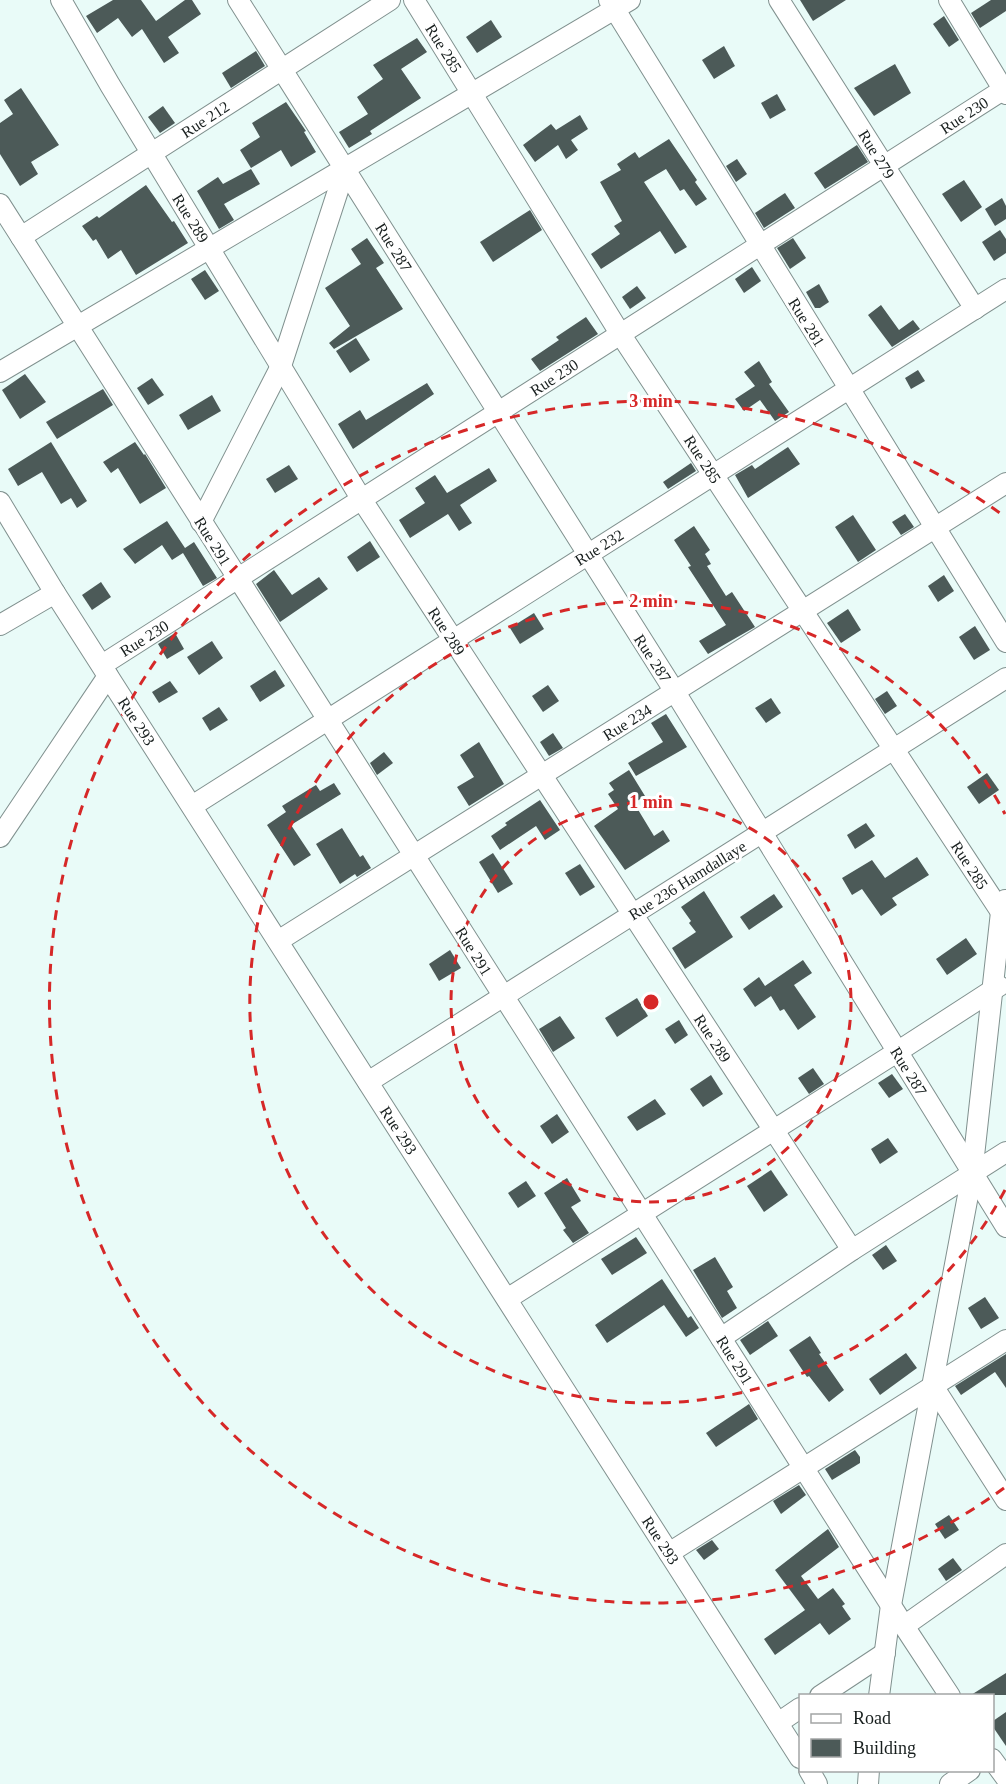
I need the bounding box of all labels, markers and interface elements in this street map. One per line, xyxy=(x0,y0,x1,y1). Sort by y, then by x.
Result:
street label: Rue 285 xyxy=(422,21,465,76)
street label: Rue 230 xyxy=(937,94,991,137)
street label: Rue 212 xyxy=(178,98,232,141)
street label: Rue 279 xyxy=(855,127,898,182)
street label: Rue 289 xyxy=(169,191,212,246)
street label: Rue 287 xyxy=(372,220,415,275)
street label: Rue 281 xyxy=(785,295,828,350)
street label: Rue 230 xyxy=(527,356,581,399)
text: 3 min xyxy=(629,391,673,411)
street label: Rue 285 xyxy=(681,432,724,486)
street label: Rue 291 xyxy=(191,514,234,569)
street label: Rue 232 xyxy=(572,526,627,569)
text: 2 min xyxy=(629,591,673,611)
street label: Rue 289 xyxy=(425,604,468,658)
street label: Rue 230 xyxy=(117,617,172,660)
street label: Rue 287 xyxy=(631,631,674,685)
street label: Rue 293 xyxy=(115,694,158,748)
street label: Rue 234 xyxy=(600,701,655,744)
text: 1 min xyxy=(629,792,673,812)
street label: Rue 236 Hamdallaye xyxy=(625,837,750,924)
street label: Rue 285 xyxy=(948,838,991,892)
street label: Rue 291 xyxy=(452,924,495,979)
centre of rings xyxy=(641,992,661,1012)
street label: Rue 289 xyxy=(691,1011,734,1065)
street label: Rue 287 xyxy=(887,1044,930,1099)
street label: Rue 293 xyxy=(377,1103,420,1157)
street label: Rue 291 xyxy=(713,1333,756,1388)
street label: Rue 293 xyxy=(639,1513,682,1567)
legend xyxy=(799,1694,994,1772)
text: Road xyxy=(853,1708,891,1728)
text: Building xyxy=(853,1738,916,1758)

